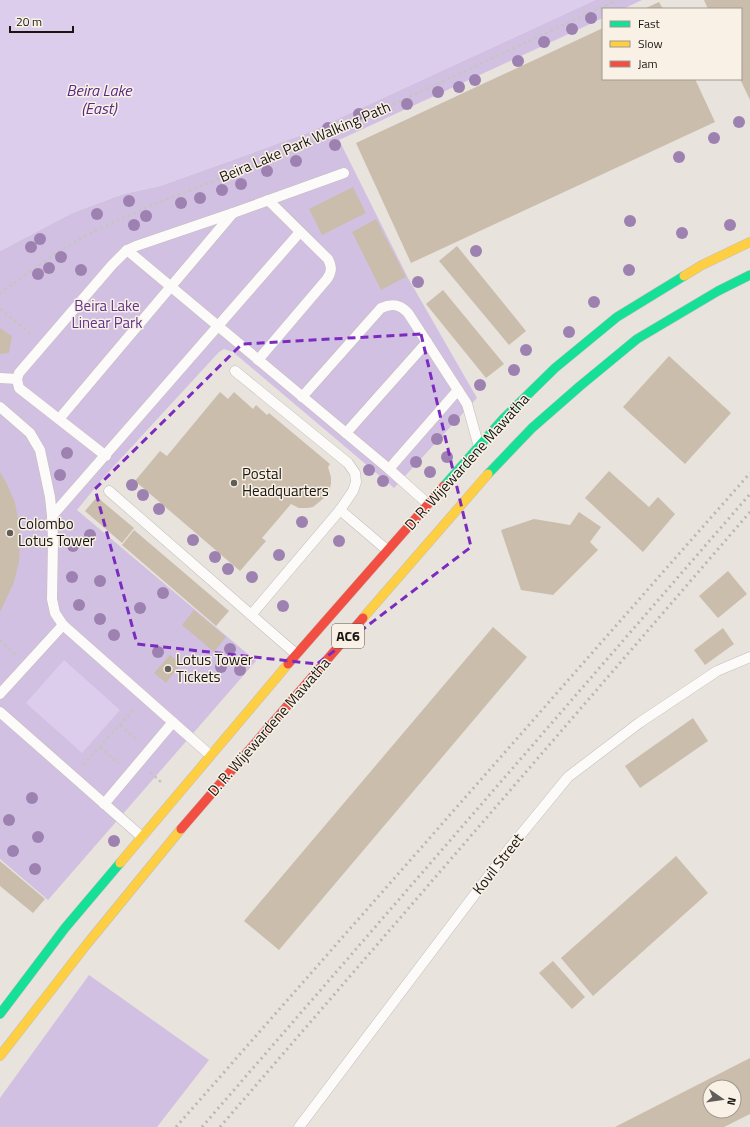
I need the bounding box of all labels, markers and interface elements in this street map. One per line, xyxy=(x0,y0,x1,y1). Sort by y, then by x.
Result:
scale bar xyxy=(10,8,73,34)
legend xyxy=(602,8,742,80)
text: 20 m xyxy=(16,12,42,31)
text: Fast xyxy=(638,14,661,33)
text: Slow xyxy=(638,34,663,53)
text: Jam xyxy=(638,54,658,73)
water label: Beira Lake (East) xyxy=(66,78,133,120)
street label: Beira Lake Park Walking Path xyxy=(216,95,394,188)
park label: Beira Lake Linear Park xyxy=(72,294,142,334)
street label: D. R. Wijewardene Mawatha xyxy=(399,388,535,535)
place label: Postal Headquarters xyxy=(242,462,329,502)
marker: Postal Headquarters xyxy=(229,478,239,488)
place label: Colombo Lotus Tower xyxy=(18,512,95,552)
marker: Colombo Lotus Tower xyxy=(5,528,15,538)
road number: AC6 xyxy=(332,624,364,648)
place label: Lotus Tower Tickets xyxy=(176,648,253,688)
street label: D. R. Wijewardene Mawatha xyxy=(202,652,336,801)
marker: Lotus Tower Tickets xyxy=(163,664,173,674)
street label: Kovil Street xyxy=(466,828,529,899)
north arrow xyxy=(702,1079,742,1119)
text: N xyxy=(723,1096,740,1107)

